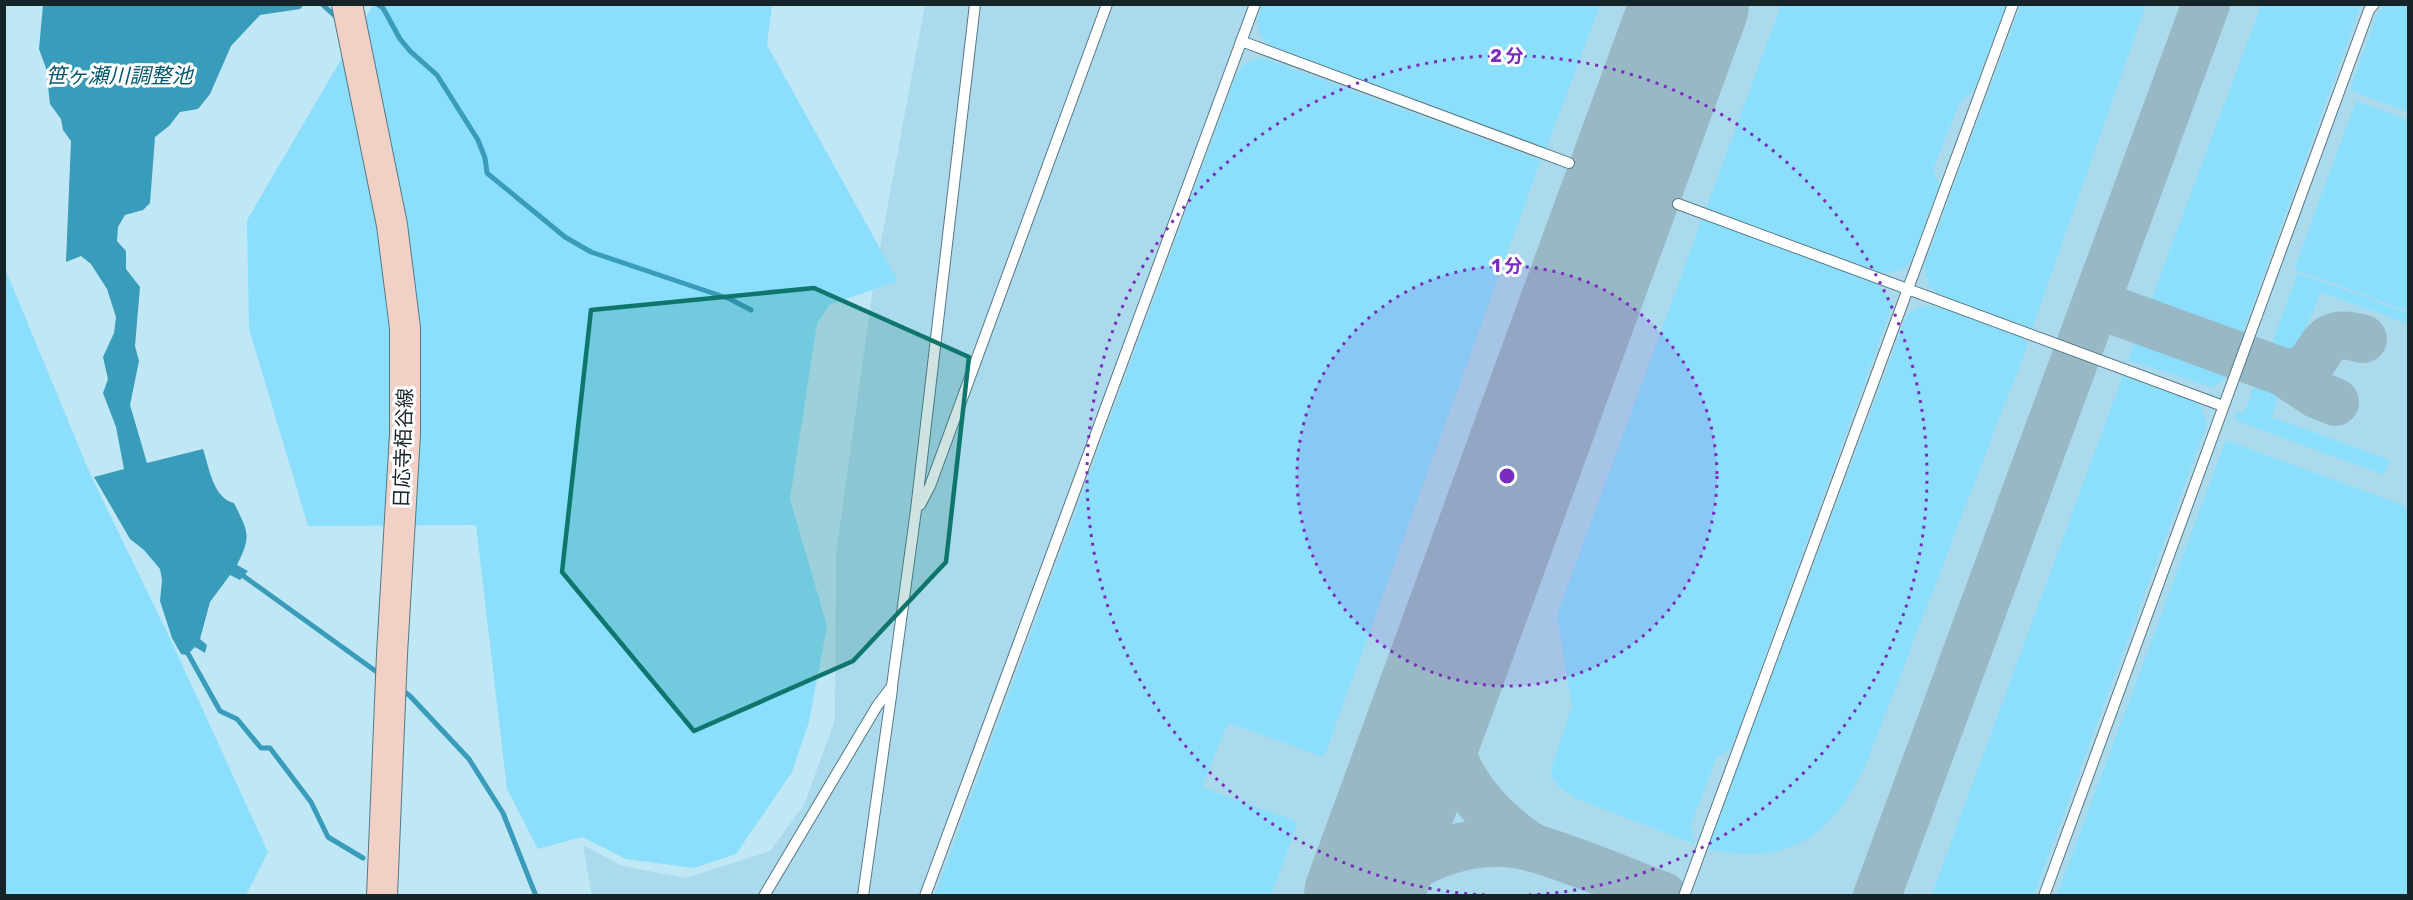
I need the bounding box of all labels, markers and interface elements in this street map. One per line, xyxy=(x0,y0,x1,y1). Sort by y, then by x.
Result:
text: 2 分 xyxy=(1490,45,1524,67)
water label: 笹ヶ瀬川調整池 xyxy=(46,63,194,88)
text: 1 分 xyxy=(1492,255,1522,277)
street label: 日応寺栢谷線 xyxy=(389,388,417,508)
centre of rings xyxy=(1497,466,1517,486)

